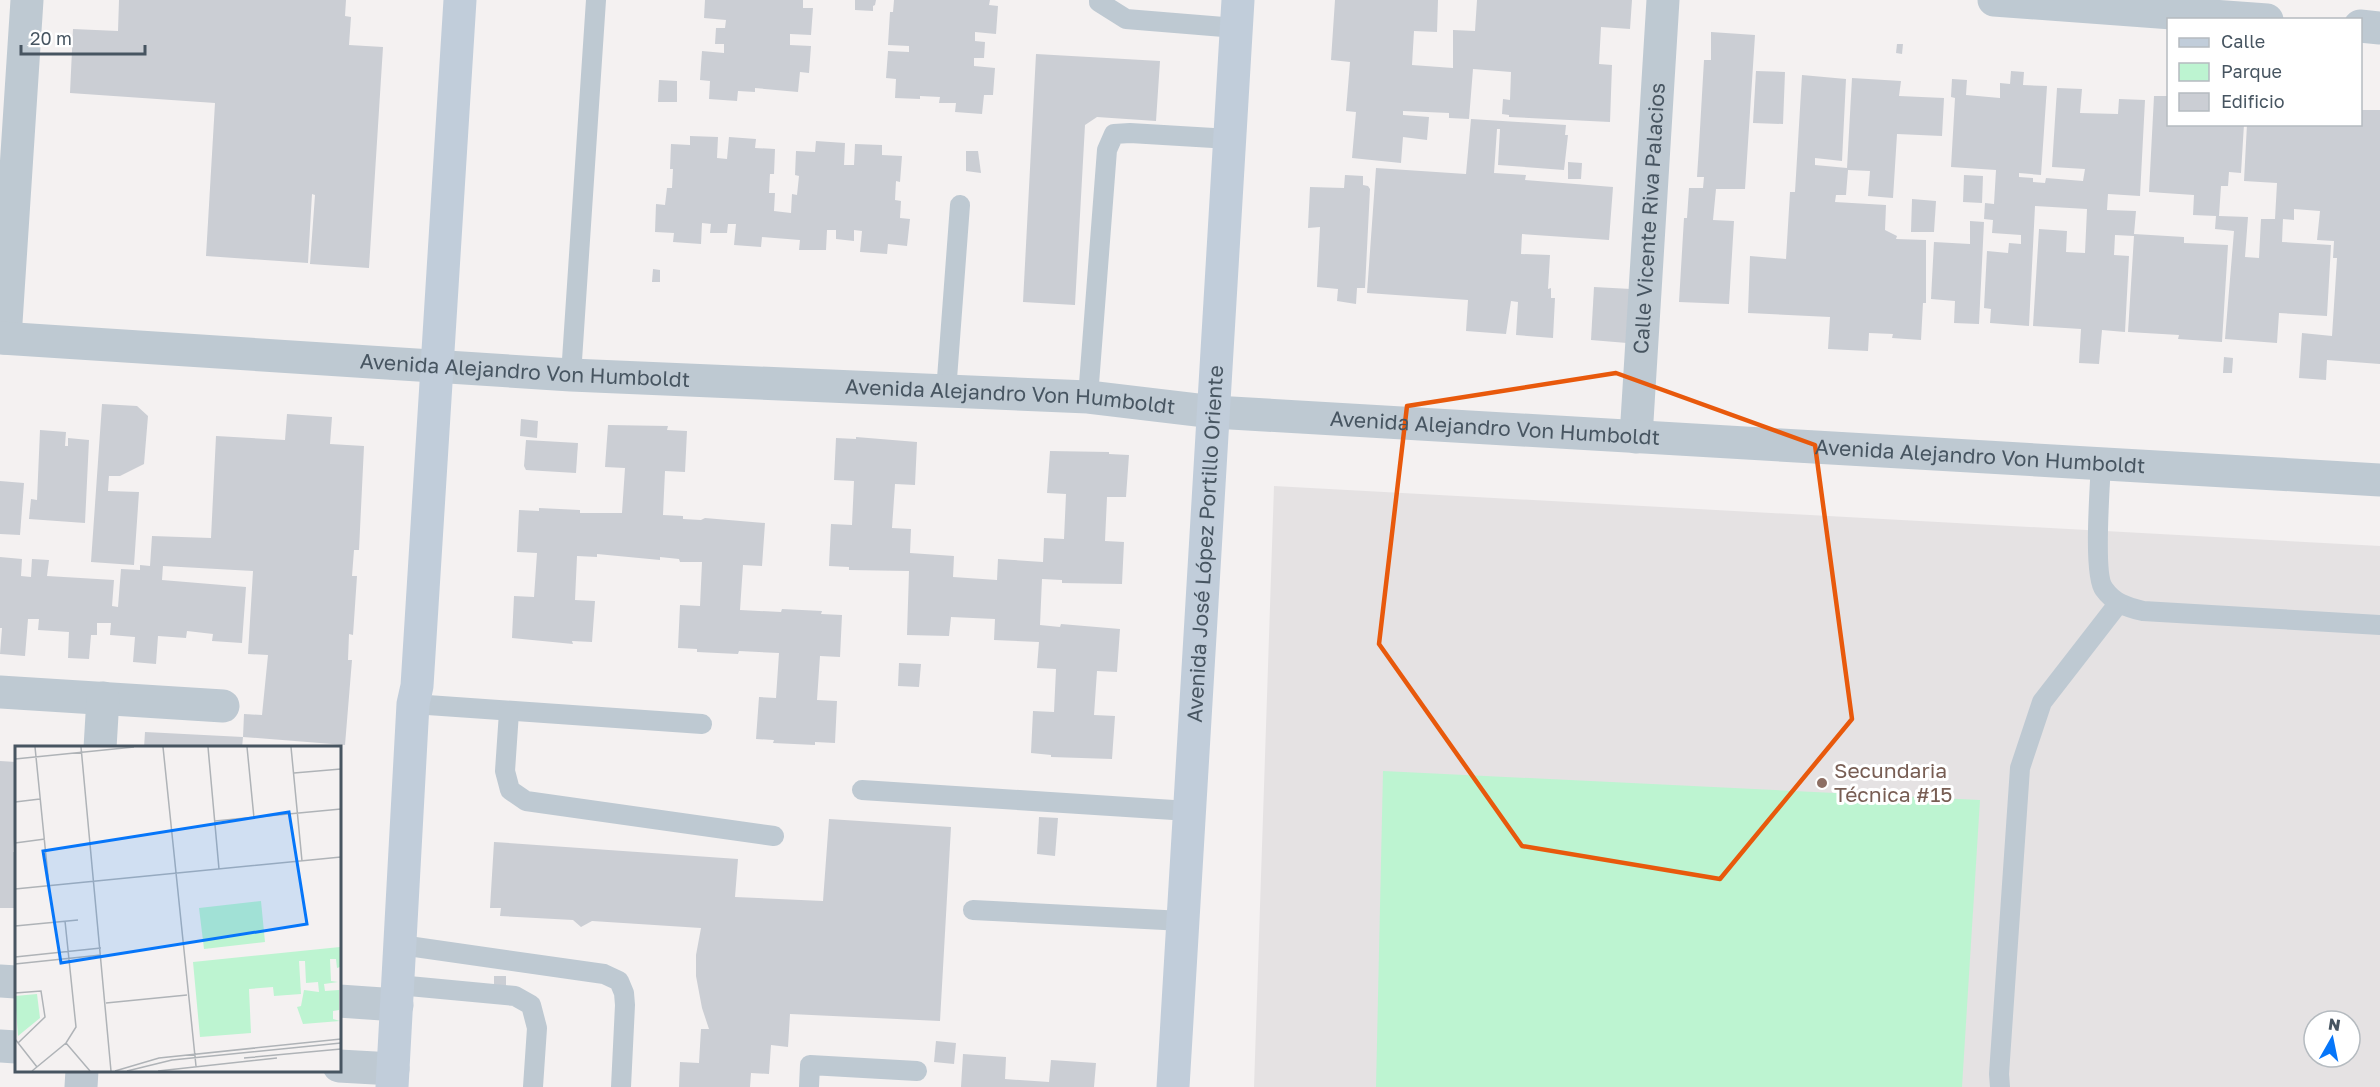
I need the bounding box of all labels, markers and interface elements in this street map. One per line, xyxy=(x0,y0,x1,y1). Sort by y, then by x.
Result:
scale bar xyxy=(21,18,146,56)
legend xyxy=(2167,18,2362,126)
text: 20 m xyxy=(30,27,72,49)
text: Calle xyxy=(2221,30,2265,52)
text: Parque xyxy=(2221,60,2282,82)
street label: Calle Vicente Riva Palacios xyxy=(1627,82,1670,355)
text: Edificio xyxy=(2221,90,2285,112)
street label: Avenida Alejandro Von Humboldt xyxy=(359,347,691,392)
street label: Avenida José López Portillo Oriente xyxy=(1181,364,1228,723)
street label: Avenida Alejandro Von Humboldt xyxy=(845,373,1177,419)
street label: Avenida Alejandro Von Humboldt xyxy=(1329,405,1661,450)
street label: Avenida Alejandro Von Humboldt xyxy=(1814,433,2146,478)
inset map xyxy=(15,746,340,1072)
place label: Secundaria Técnica #15 xyxy=(1834,757,1953,807)
marker: Secundaria Técnica #15 xyxy=(1815,776,1829,790)
north arrow xyxy=(2302,1009,2362,1069)
text: N xyxy=(2327,1013,2342,1035)

